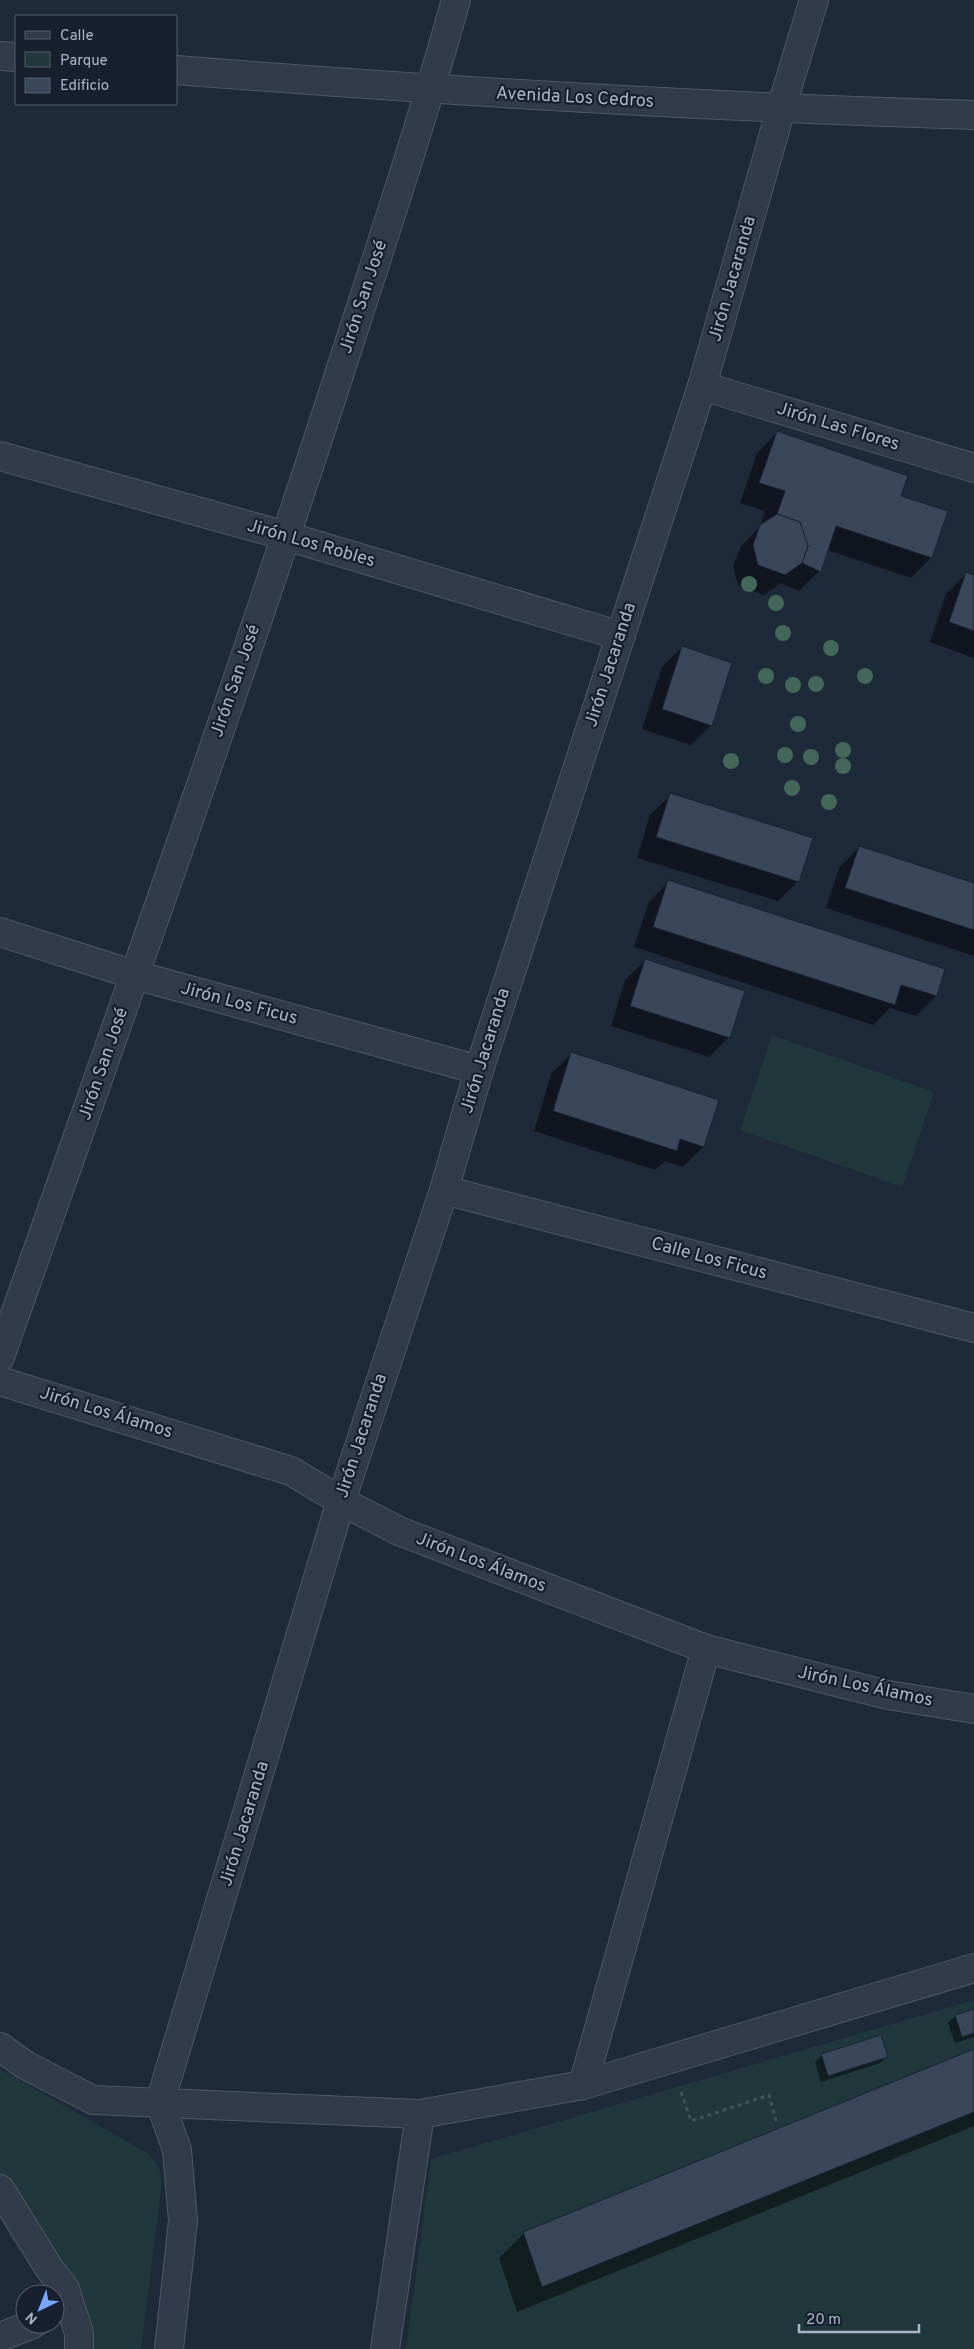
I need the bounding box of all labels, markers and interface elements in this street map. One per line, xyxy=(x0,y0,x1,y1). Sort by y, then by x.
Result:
legend xyxy=(15,15,178,105)
text: Calle xyxy=(60,27,94,46)
text: Parque xyxy=(60,52,108,71)
text: Edificio xyxy=(60,77,109,96)
street label: Avenida Los Cedros xyxy=(495,82,655,114)
street label: Jirón Jacaranda xyxy=(704,213,762,345)
street label: Jirón San José xyxy=(335,237,393,357)
street label: Jirón Las Flores xyxy=(774,397,902,457)
street label: Jirón Los Robles xyxy=(244,515,378,573)
street label: Jirón Jacaranda xyxy=(580,600,642,730)
street label: Jirón San José xyxy=(206,622,266,740)
street label: Jirón Los Ficus xyxy=(178,977,300,1031)
street label: Jirón Jacaranda xyxy=(456,986,516,1116)
street label: Jirón San José xyxy=(74,1005,134,1123)
street label: Calle Los Ficus xyxy=(648,1232,770,1286)
street label: Jirón Jacaranda xyxy=(331,1371,393,1501)
street label: Jirón Los Álamos xyxy=(37,1380,176,1444)
street label: Jirón Los Álamos xyxy=(413,1526,550,1598)
street label: Jirón Los Álamos xyxy=(795,1659,935,1713)
street label: Jirón Jacaranda xyxy=(215,1759,275,1889)
north arrow xyxy=(15,2284,65,2334)
scale bar xyxy=(799,2302,919,2334)
text: N xyxy=(23,2308,42,2327)
text: 20 m xyxy=(806,2311,841,2330)

